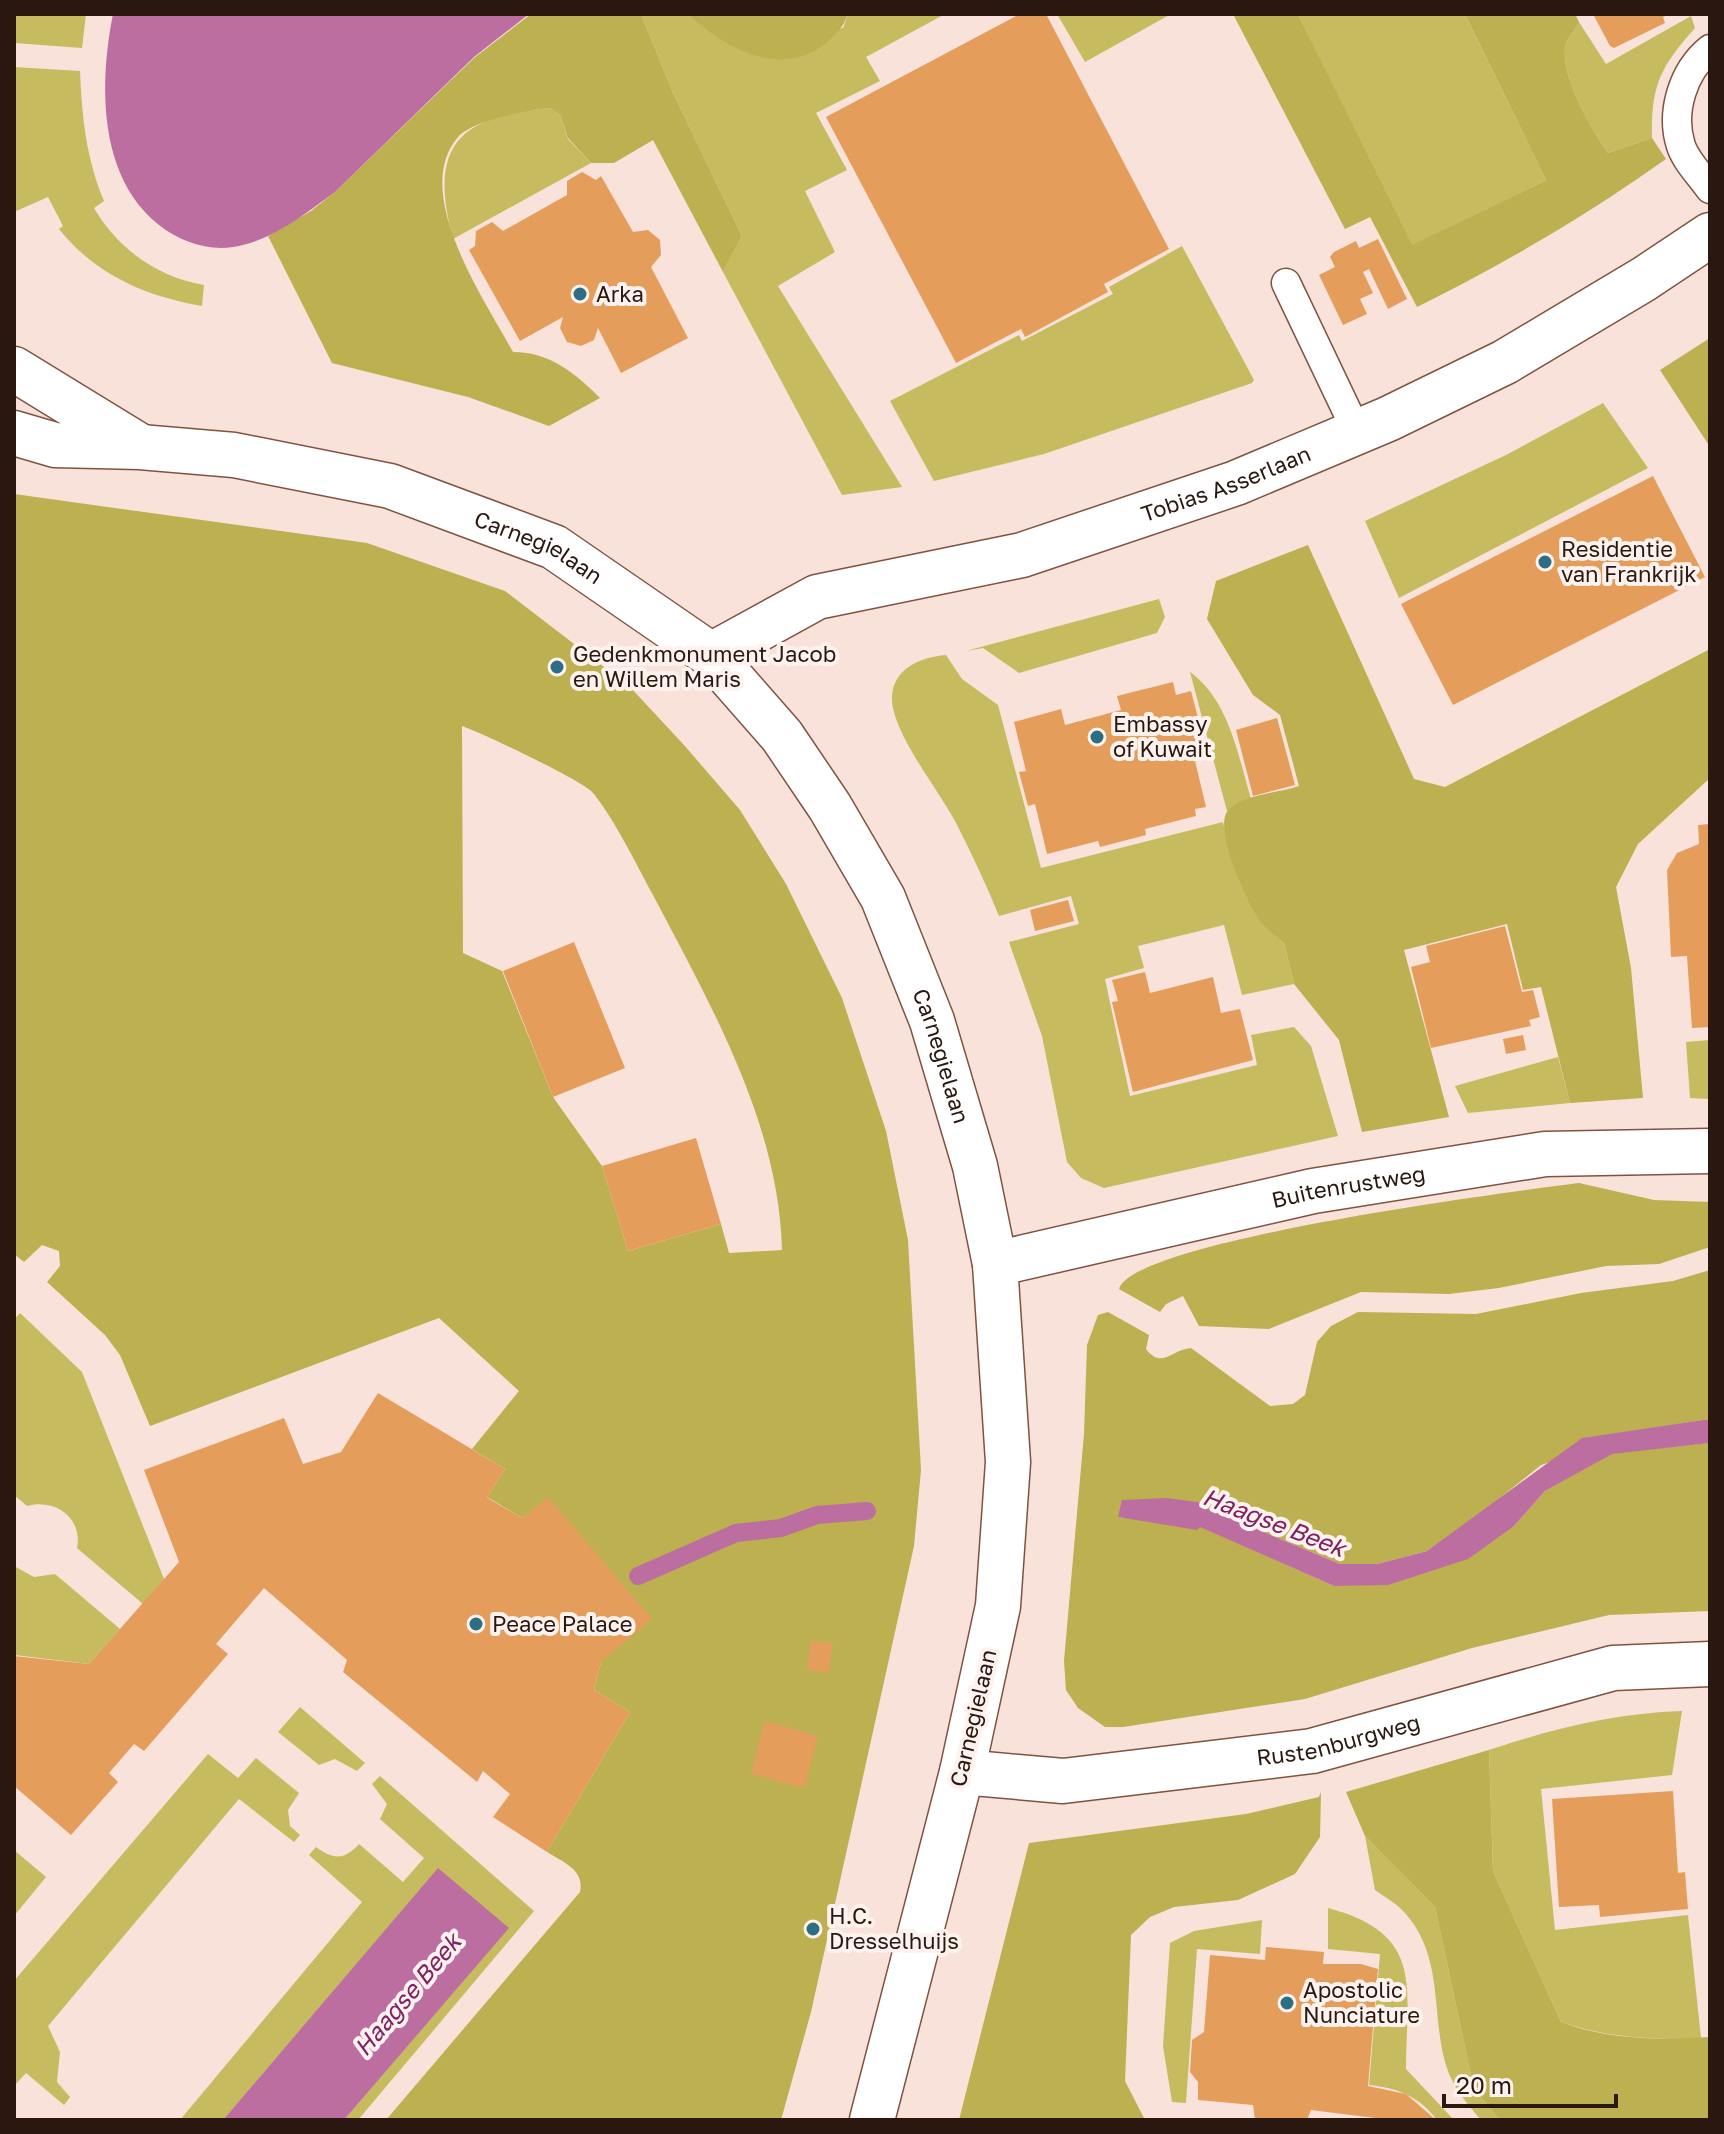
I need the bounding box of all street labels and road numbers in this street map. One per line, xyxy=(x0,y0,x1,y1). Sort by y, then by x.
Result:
street label: Tobias Asserlaan xyxy=(1137,439,1314,527)
street label: Carnegielaan xyxy=(471,505,608,589)
street label: Carnegielaan xyxy=(907,984,976,1126)
street label: Buitenrustweg xyxy=(1269,1159,1427,1213)
street label: Carnegielaan xyxy=(944,1647,1001,1789)
street label: Rustenburgweg xyxy=(1255,1708,1423,1771)

